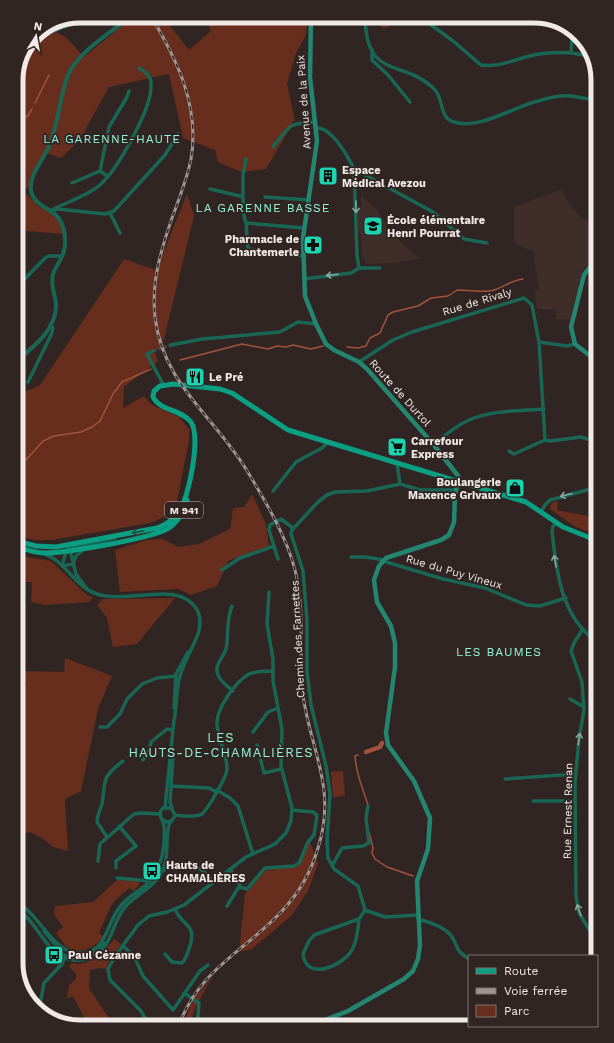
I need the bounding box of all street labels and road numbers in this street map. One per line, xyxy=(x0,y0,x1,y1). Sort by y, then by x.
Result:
street label: Avenue de la Paix xyxy=(294,54,314,150)
street label: Rue de Rivaly xyxy=(441,285,514,319)
street label: Route de Durtol xyxy=(367,357,434,430)
road number: M 941 xyxy=(165,502,203,518)
street label: Rue du Puy Vineux xyxy=(404,552,504,592)
street label: Chemin des Farnettes xyxy=(288,580,308,698)
street label: Rue Ernest Renan xyxy=(561,763,575,859)

